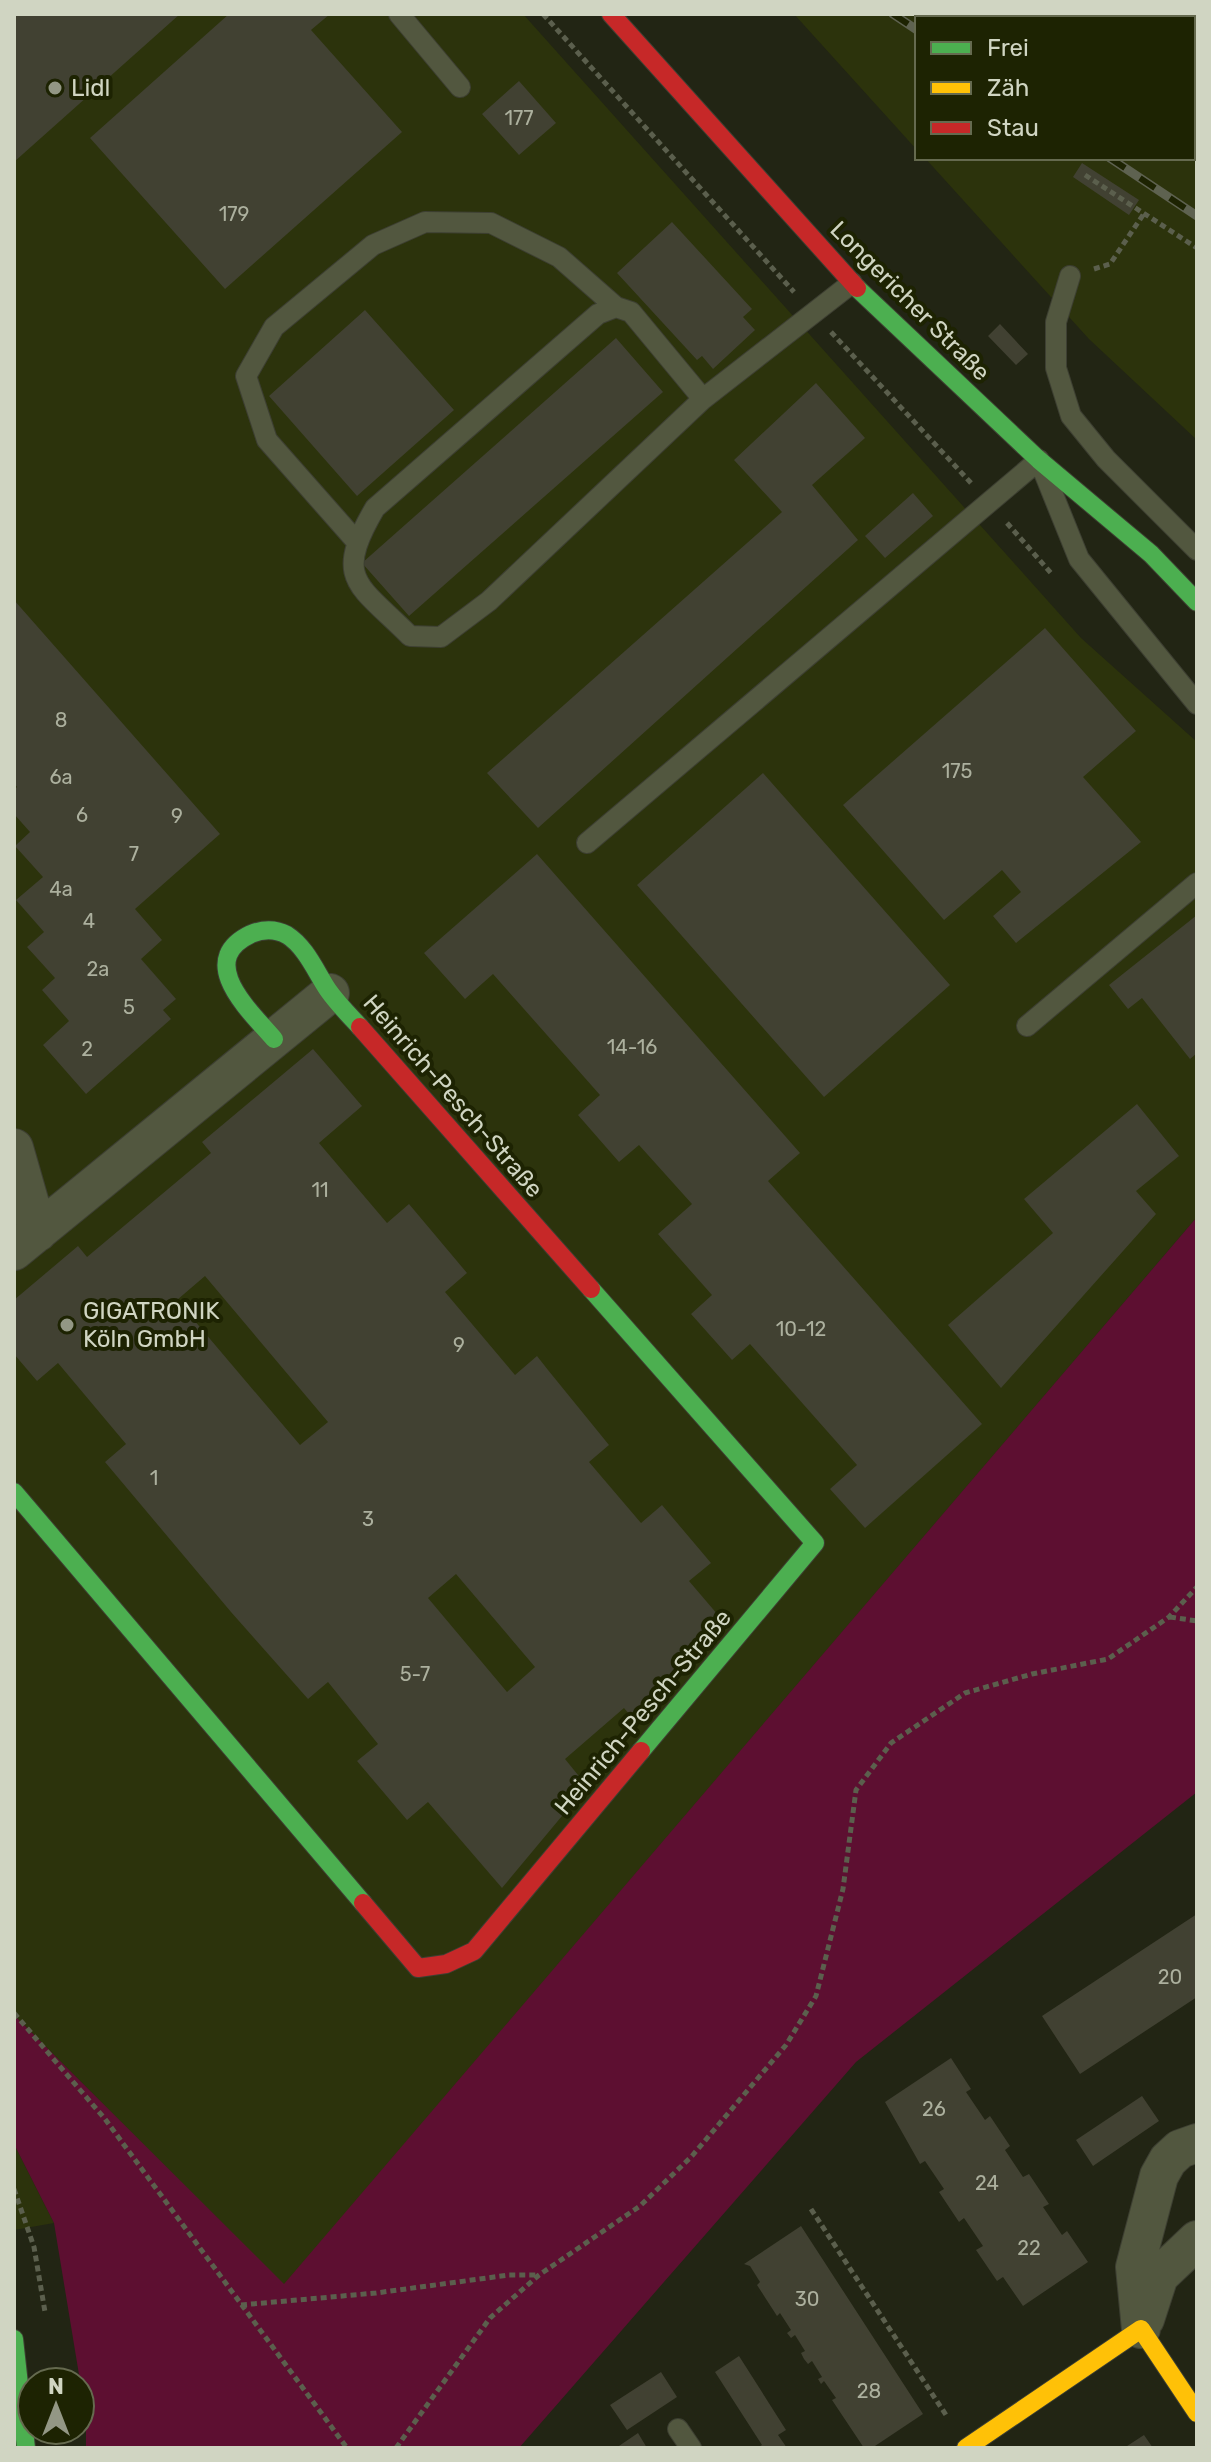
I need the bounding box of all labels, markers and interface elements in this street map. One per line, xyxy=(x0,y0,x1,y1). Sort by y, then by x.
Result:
legend xyxy=(915,16,1195,160)
text: Frei xyxy=(987,34,1029,62)
place label: Lidl xyxy=(71,74,110,102)
text: Zäh xyxy=(987,74,1029,102)
marker: Lidl xyxy=(46,79,64,97)
house number: 177 xyxy=(504,106,534,130)
text: Stau xyxy=(987,114,1039,142)
house number: 179 xyxy=(219,202,249,226)
street label: Longericher Straße xyxy=(824,215,996,387)
house number: 8 xyxy=(55,708,67,732)
house number: 175 xyxy=(942,759,972,783)
house number: 6a xyxy=(49,765,73,789)
house number: 6 xyxy=(76,803,88,827)
house number: 9 xyxy=(171,804,183,828)
house number: 7 xyxy=(129,842,139,866)
house number: 4a xyxy=(49,877,73,901)
house number: 4 xyxy=(83,909,95,933)
house number: 2a xyxy=(87,957,109,981)
street label: Heinrich-Pesch-Straße xyxy=(357,989,549,1203)
house number: 5 xyxy=(123,995,135,1019)
house number: 14-16 xyxy=(607,1035,657,1059)
house number: 2 xyxy=(81,1037,93,1061)
house number: 11 xyxy=(311,1178,329,1202)
place label: GIGATRONIK Köln GmbH xyxy=(83,1297,220,1353)
marker: GIGATRONIK Köln GmbH xyxy=(58,1316,76,1334)
house number: 10-12 xyxy=(776,1317,826,1341)
house number: 9 xyxy=(453,1333,465,1357)
house number: 1 xyxy=(150,1466,158,1490)
house number: 3 xyxy=(362,1507,374,1531)
street label: Heinrich-Pesch-Straße xyxy=(549,1604,737,1820)
house number: 5-7 xyxy=(400,1662,430,1686)
house number: 20 xyxy=(1158,1965,1182,1989)
house number: 26 xyxy=(922,2097,946,2121)
house number: 24 xyxy=(975,2171,999,2195)
house number: 22 xyxy=(1017,2236,1041,2260)
house number: 30 xyxy=(795,2287,819,2311)
north arrow xyxy=(16,2366,96,2446)
text: N xyxy=(48,2373,64,2400)
house number: 28 xyxy=(857,2379,881,2403)

